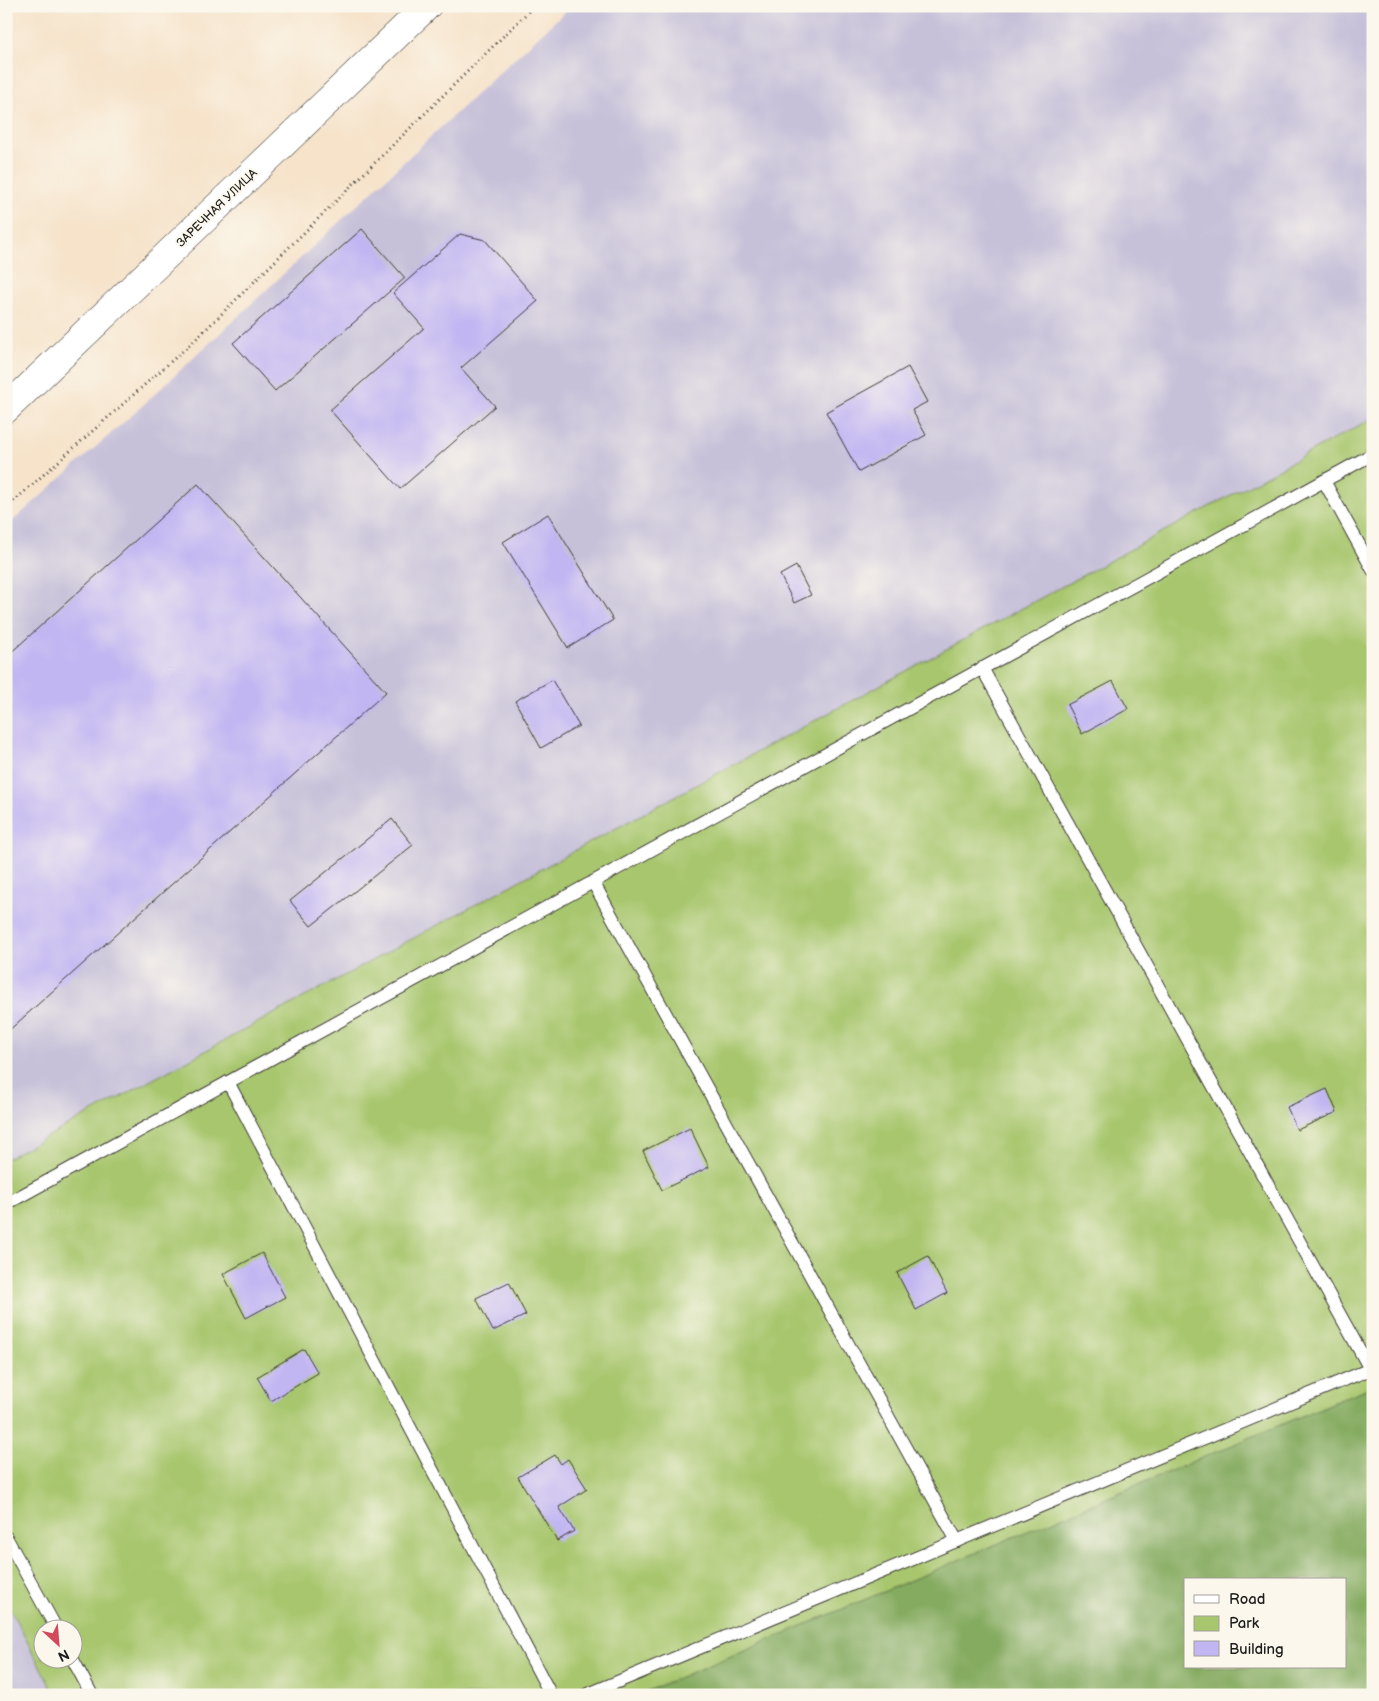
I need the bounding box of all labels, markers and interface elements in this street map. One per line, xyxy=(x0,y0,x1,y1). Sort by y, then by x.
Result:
street label: ЗАРЕЧНАЯ УЛИЦА xyxy=(174,165,261,250)
legend xyxy=(1184,1578,1346,1668)
text: Road xyxy=(1229,1590,1265,1609)
text: Park xyxy=(1229,1614,1260,1633)
north arrow xyxy=(32,1618,82,1668)
text: Building xyxy=(1229,1640,1284,1659)
text: N xyxy=(55,1645,72,1665)

